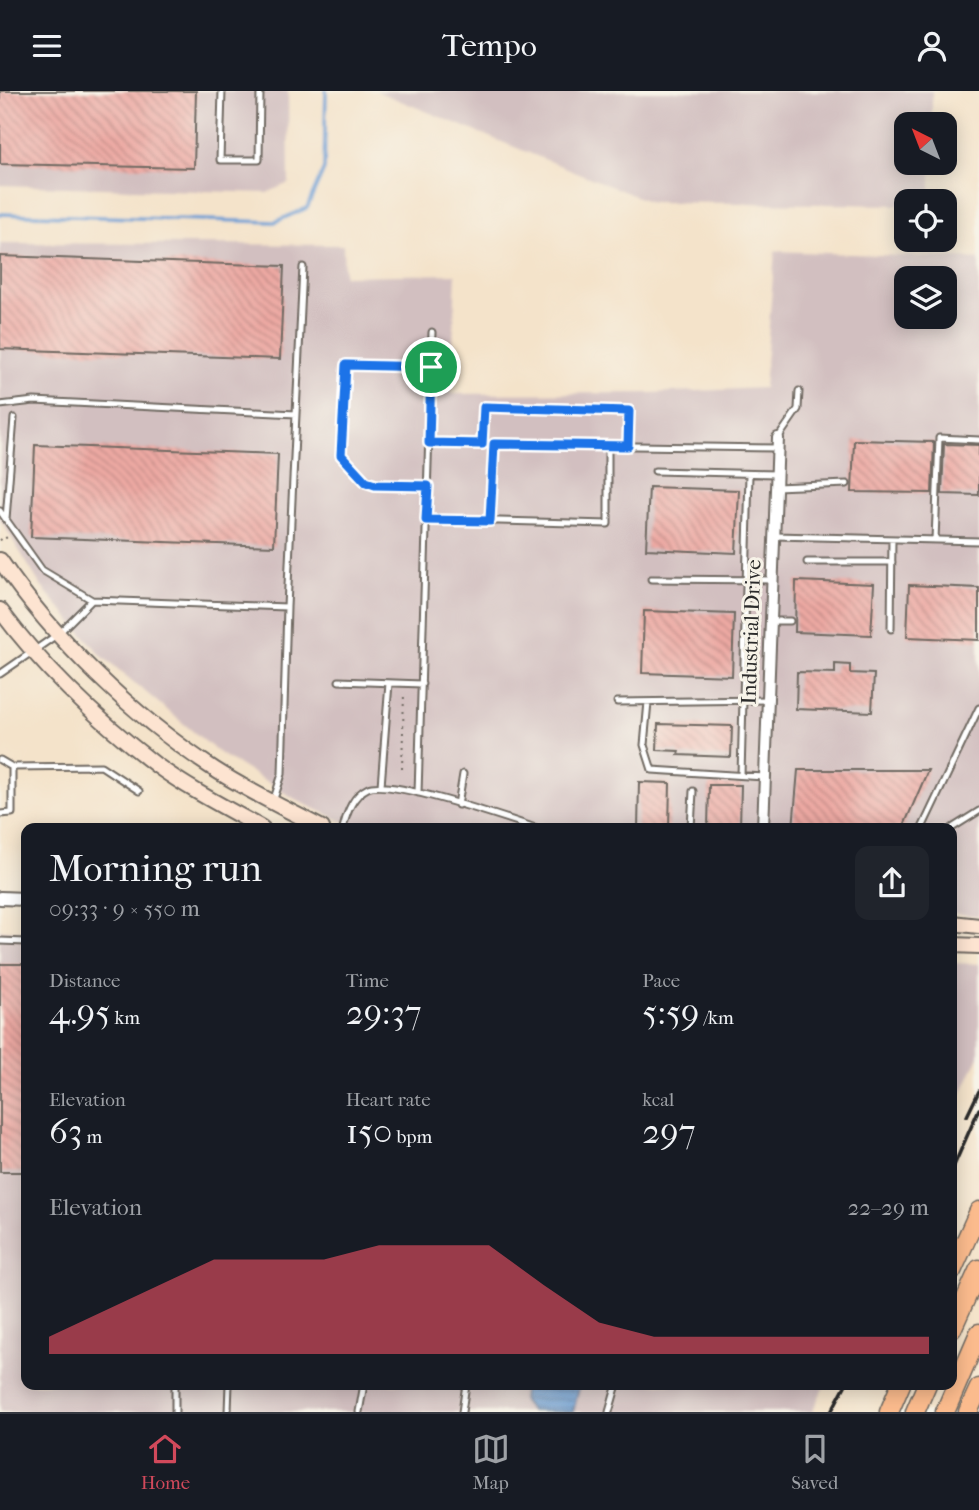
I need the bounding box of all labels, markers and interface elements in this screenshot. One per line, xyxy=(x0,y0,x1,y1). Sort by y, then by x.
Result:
icon: menu xyxy=(28,27,66,65)
text: Tempo xyxy=(442,27,537,64)
icon: person xyxy=(913,27,951,65)
north arrow xyxy=(894,112,957,175)
map controls xyxy=(894,112,957,329)
button: locate xyxy=(894,189,957,252)
button: layers xyxy=(894,266,957,329)
pin xyxy=(401,337,461,397)
icon: arrive xyxy=(412,348,450,386)
street label: Industrial Drive xyxy=(736,559,766,705)
text: Morning run xyxy=(49,846,262,891)
button: share xyxy=(855,846,929,920)
text: 09:33 · 9 × 550 m xyxy=(49,895,200,922)
text: Distance xyxy=(49,970,120,992)
text: Time xyxy=(346,970,389,992)
text: Pace xyxy=(642,970,680,992)
text: 4.95 xyxy=(49,992,110,1033)
text: 29:37 xyxy=(346,992,422,1033)
text: 5:59 xyxy=(642,992,699,1033)
text: km xyxy=(110,1007,140,1029)
text: /km xyxy=(699,1007,734,1029)
text: Elevation xyxy=(49,1089,126,1111)
text: Heart rate xyxy=(346,1089,431,1111)
text: kcal xyxy=(642,1089,674,1111)
text: 63 xyxy=(49,1111,82,1152)
text: 150 xyxy=(346,1111,392,1152)
text: 297 xyxy=(642,1111,696,1152)
text: m xyxy=(82,1126,102,1148)
text: bpm xyxy=(392,1126,432,1148)
text: Elevation xyxy=(49,1194,142,1221)
text: 22–29 m xyxy=(847,1194,929,1221)
tab: Home xyxy=(141,1430,190,1494)
tab: Map xyxy=(472,1430,510,1494)
tab: Saved xyxy=(791,1430,838,1494)

